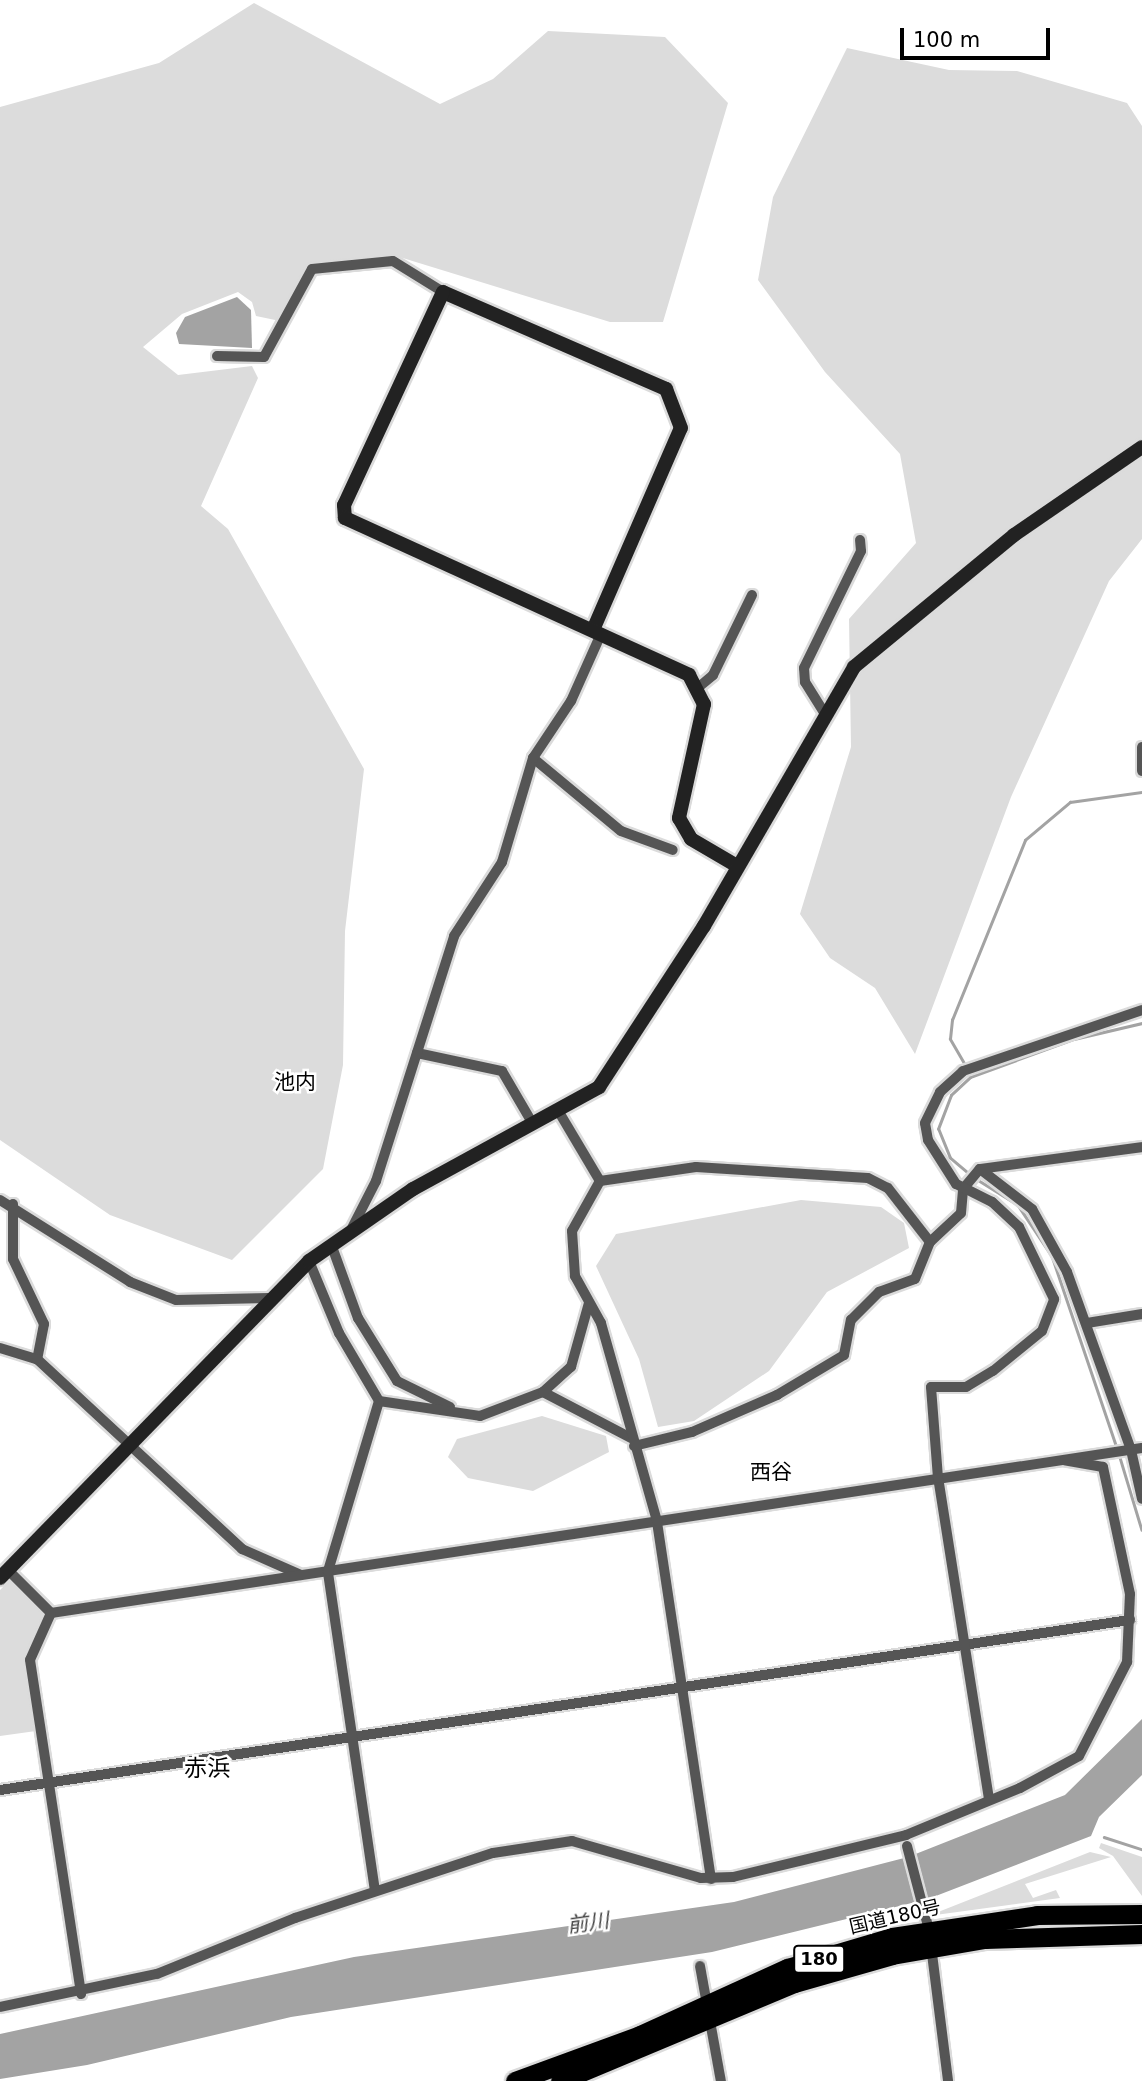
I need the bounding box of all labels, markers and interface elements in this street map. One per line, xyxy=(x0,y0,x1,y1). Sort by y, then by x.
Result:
scale bar xyxy=(904,14,1054,58)
text: 100 m xyxy=(913,28,980,52)
district label: 池内 xyxy=(274,1069,316,1095)
district label: 西谷 xyxy=(750,1459,792,1485)
district label: 赤浜 xyxy=(184,1754,230,1782)
street label: 国道180号 xyxy=(847,1895,943,1939)
water label: 前川 xyxy=(565,1908,611,1938)
road number: 180 xyxy=(793,1944,845,1973)

